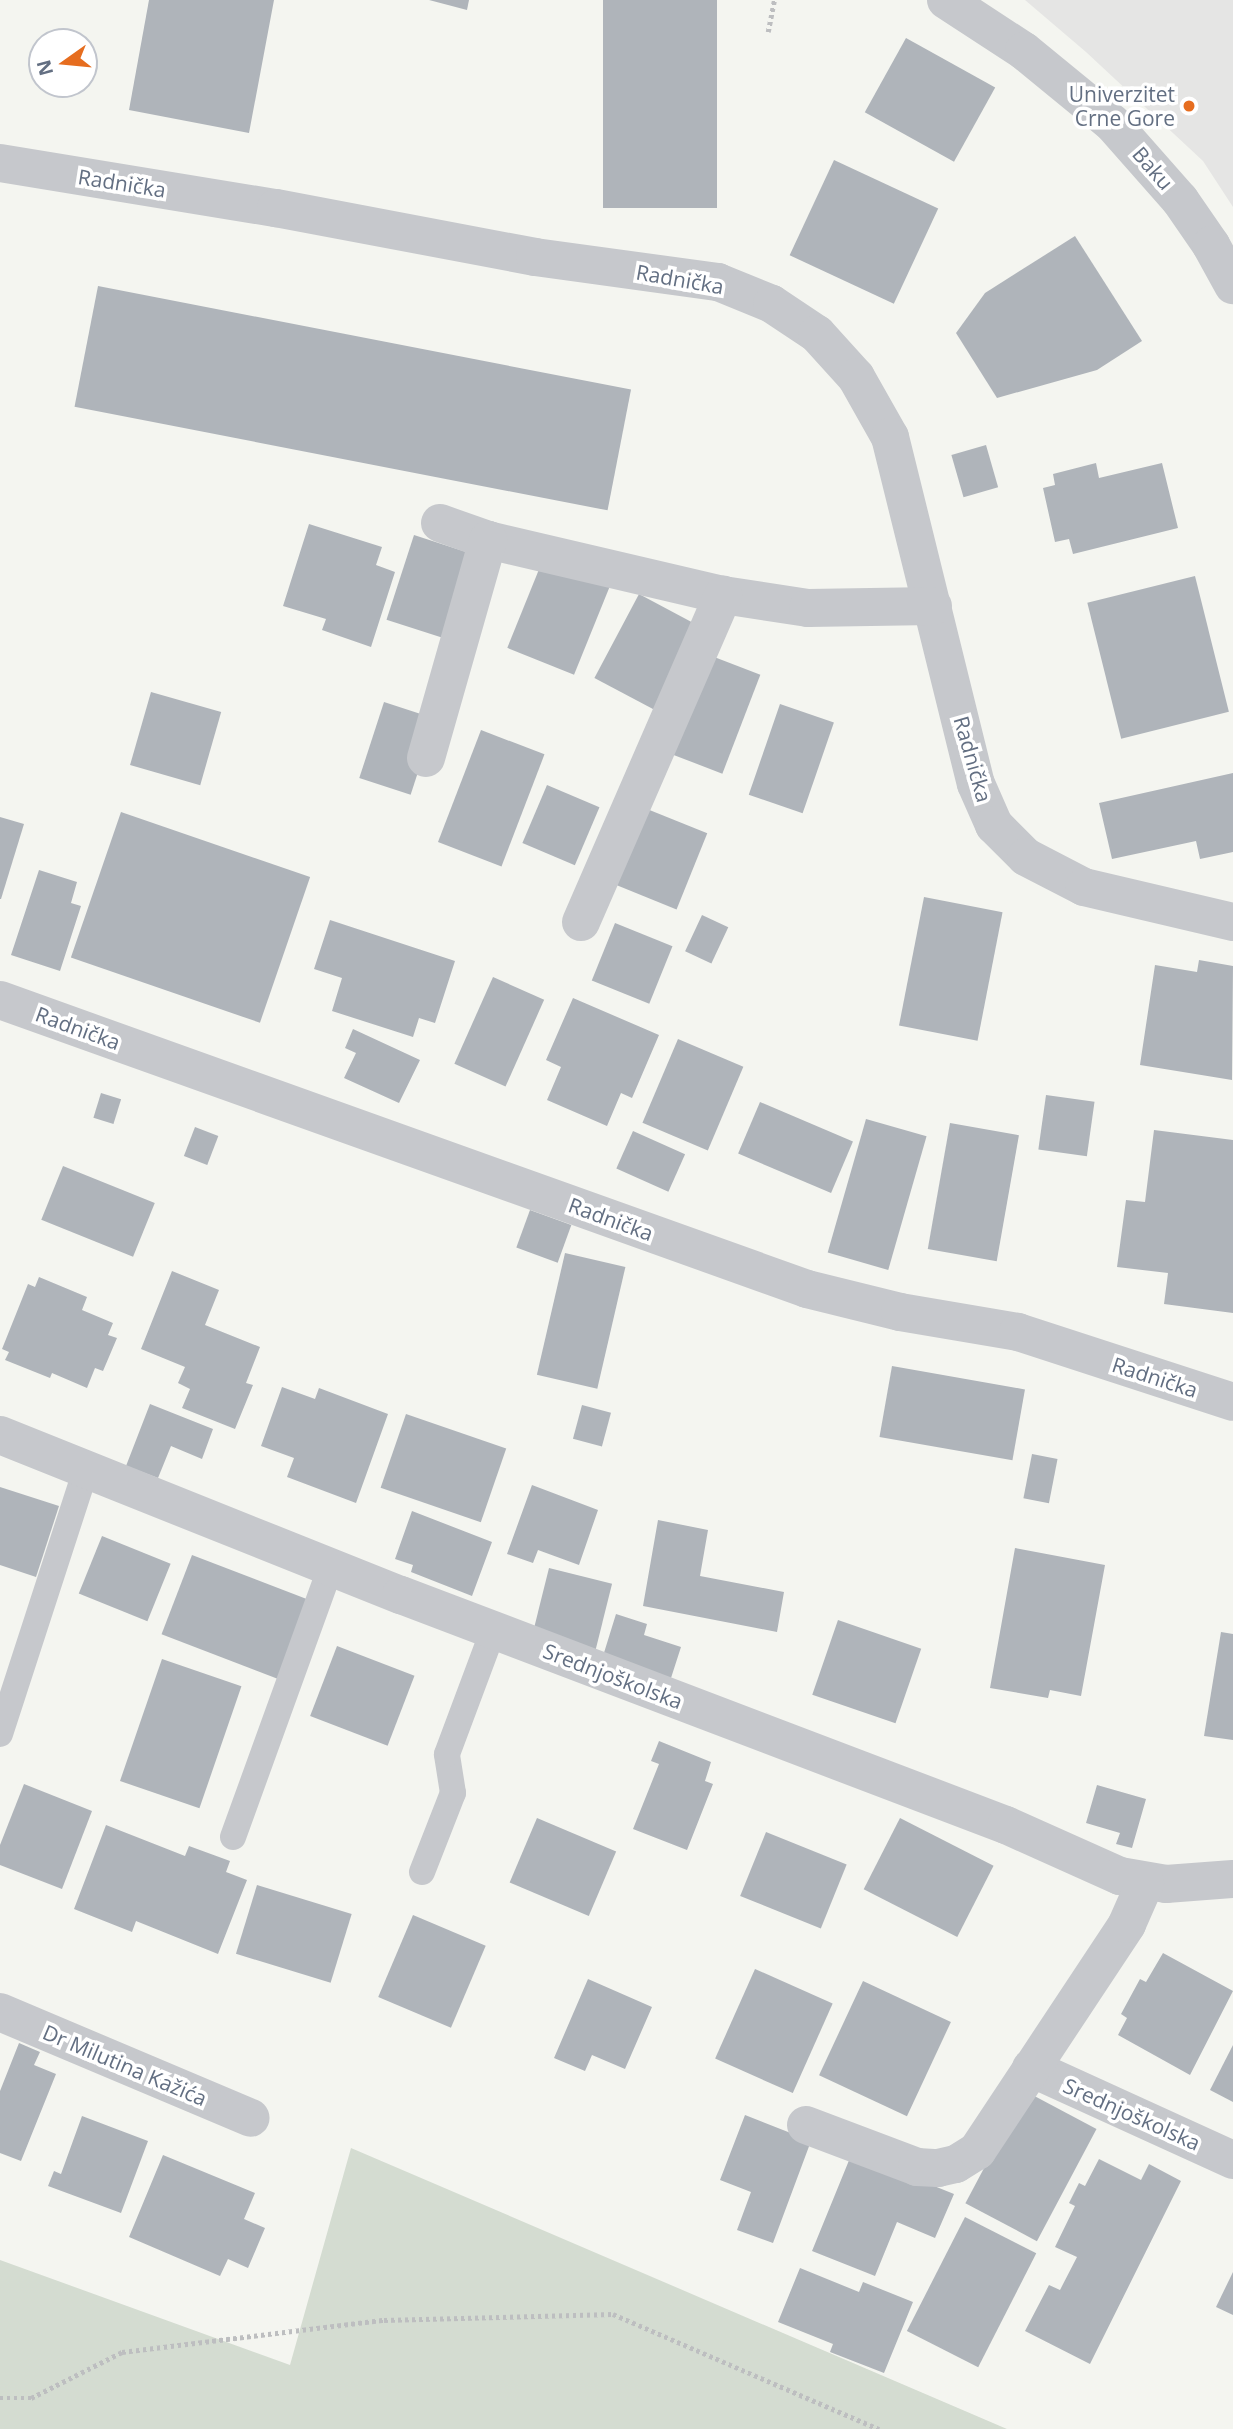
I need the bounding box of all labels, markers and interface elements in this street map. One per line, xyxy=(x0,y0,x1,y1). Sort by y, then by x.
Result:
north arrow xyxy=(28,28,98,98)
text: N xyxy=(30,57,59,79)
place label: Univerzitet Crne Gore xyxy=(1069,81,1175,131)
marker: Univerzitet Crne Gore xyxy=(1181,98,1197,114)
street label: Baku xyxy=(1127,141,1179,195)
street label: Radnička xyxy=(76,164,168,202)
street label: Radnička xyxy=(634,259,726,299)
street label: Radnička xyxy=(949,713,997,805)
street label: Radnička xyxy=(32,1001,124,1055)
street label: Radnička xyxy=(565,1192,657,1246)
street label: Radnička xyxy=(1109,1351,1201,1403)
street label: Srednjoškolska xyxy=(540,1638,686,1714)
street label: Dr Milutina Kažića xyxy=(39,2019,211,2111)
street label: Srednjoškolska xyxy=(1060,2073,1204,2155)

